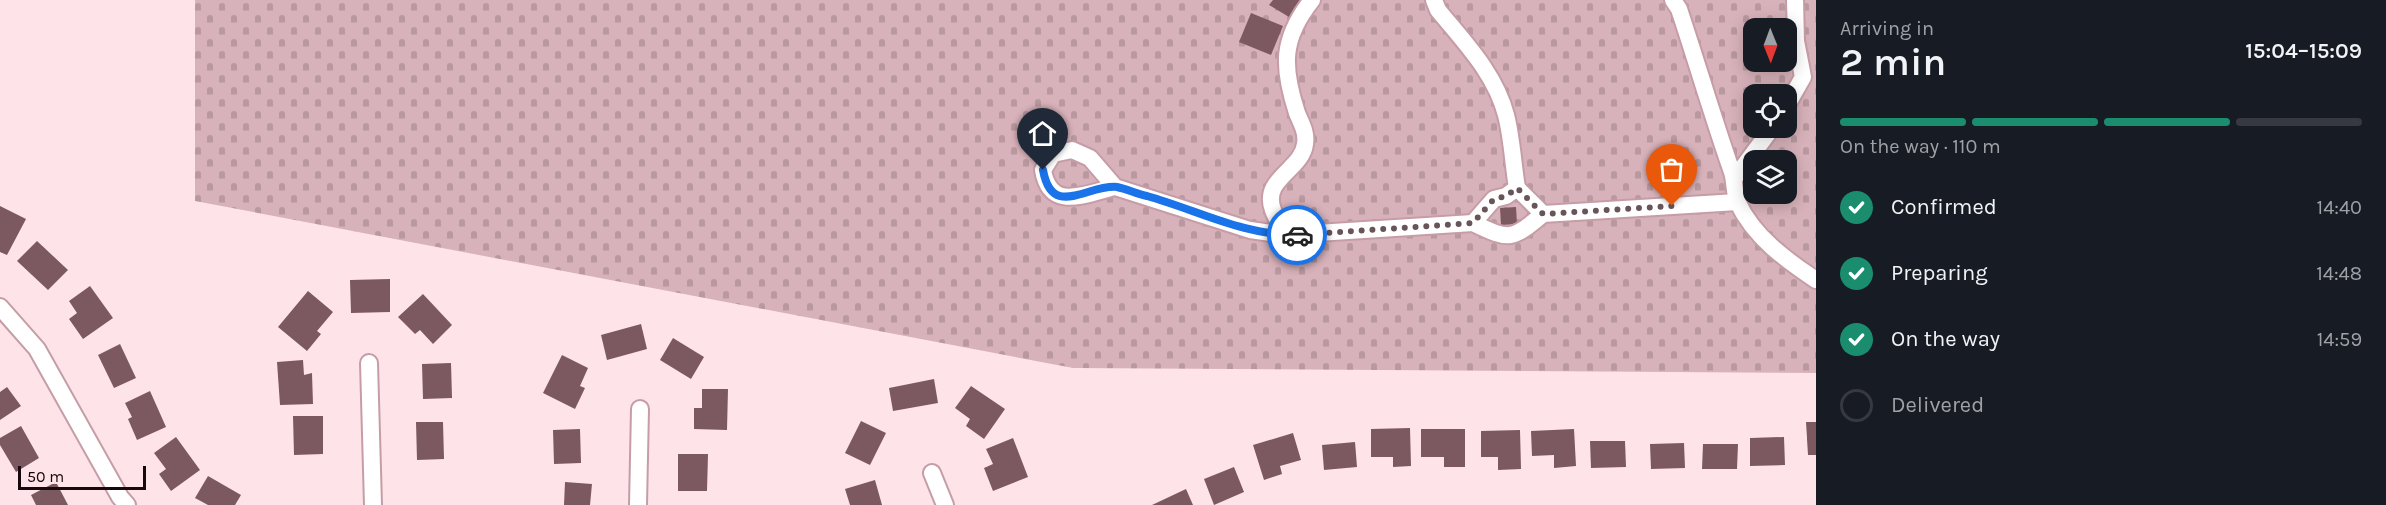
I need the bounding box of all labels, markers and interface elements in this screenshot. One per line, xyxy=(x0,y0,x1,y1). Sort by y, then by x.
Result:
text: Arriving in xyxy=(1840,17,1934,40)
north arrow xyxy=(1743,18,1797,72)
map controls xyxy=(1743,18,1797,204)
text: 15:04–15:09 xyxy=(2245,38,2362,64)
text: 2 min xyxy=(1840,39,1946,85)
button: locate xyxy=(1743,84,1797,138)
pin xyxy=(1017,108,1068,170)
icon: home xyxy=(1026,117,1059,150)
text: On the way · 110 m xyxy=(1840,135,2001,158)
pin xyxy=(1646,144,1697,206)
button: layers xyxy=(1743,150,1797,204)
icon: bag xyxy=(1655,153,1688,186)
icon: check xyxy=(1840,191,1873,224)
text: Confirmed xyxy=(1891,194,1997,220)
text: 14:40 xyxy=(2317,196,2362,219)
courier xyxy=(1267,205,1327,265)
icon: car xyxy=(1281,219,1314,252)
icon: check xyxy=(1840,257,1873,290)
text: Preparing xyxy=(1891,260,1988,286)
text: 14:48 xyxy=(2316,262,2362,285)
icon: check xyxy=(1840,323,1873,356)
text: On the way xyxy=(1891,326,2000,352)
text: 14:59 xyxy=(2317,328,2362,351)
text: Delivered xyxy=(1891,392,1984,418)
scale bar xyxy=(18,463,146,490)
text: 50 m xyxy=(27,467,64,486)

